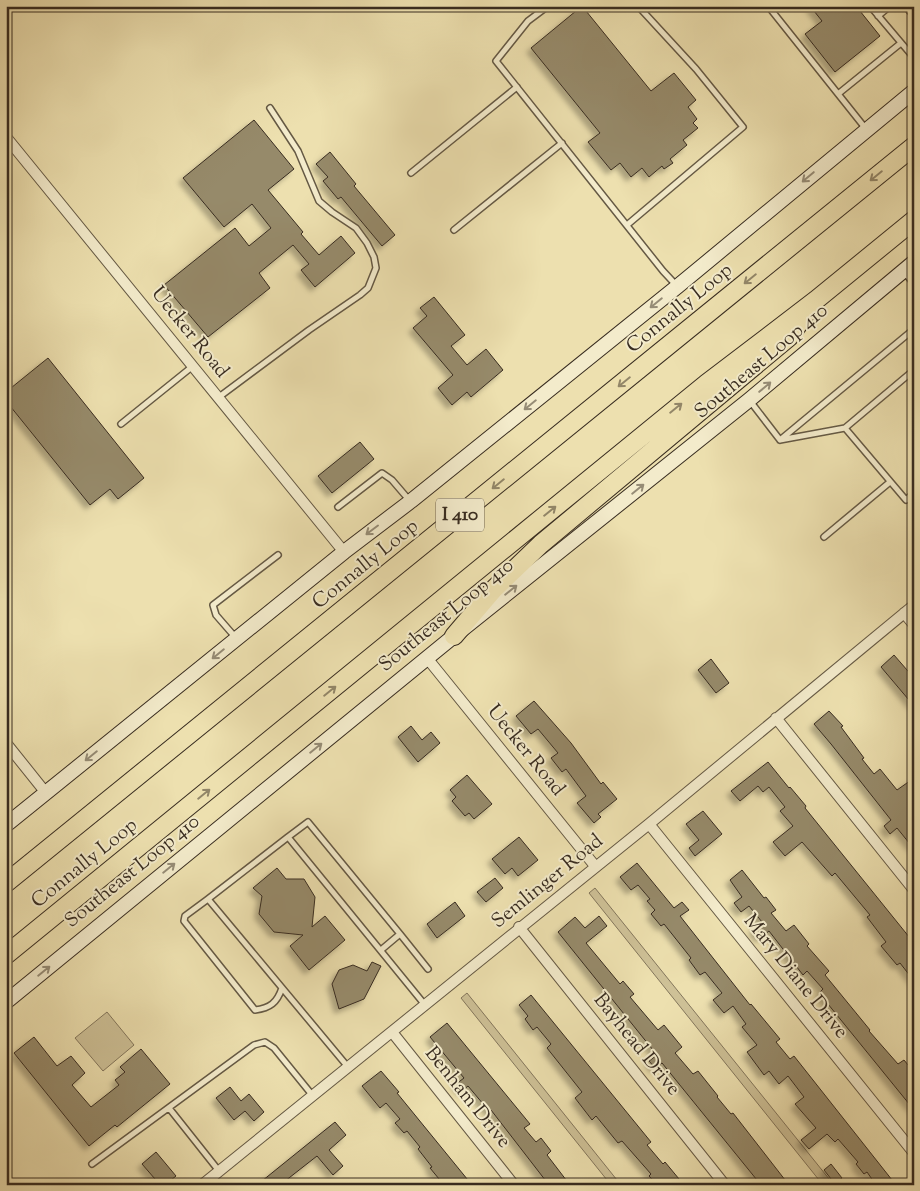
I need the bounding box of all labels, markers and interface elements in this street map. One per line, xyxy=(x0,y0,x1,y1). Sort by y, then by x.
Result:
one-way arrow xyxy=(870,171,883,182)
one-way arrow xyxy=(802,172,815,183)
street label: Connally Loop xyxy=(621,257,739,361)
one-way arrow xyxy=(744,274,757,285)
street label: Uecker Road xyxy=(143,281,235,385)
street label: Southeast Loop 410 xyxy=(689,297,835,427)
one-way arrow xyxy=(650,298,663,309)
one-way arrow xyxy=(618,377,631,388)
one-way arrow xyxy=(758,382,771,393)
one-way arrow xyxy=(523,400,536,411)
one-way arrow xyxy=(669,403,682,414)
one-way arrow xyxy=(492,479,505,490)
one-way arrow xyxy=(631,484,644,495)
road number: I 410 xyxy=(436,498,484,532)
one-way arrow xyxy=(544,505,557,516)
street label: Connally Loop xyxy=(307,513,425,617)
one-way arrow xyxy=(365,525,379,535)
street label: Southeast Loop 410 xyxy=(373,552,521,680)
one-way arrow xyxy=(504,585,517,596)
one-way arrow xyxy=(211,648,224,659)
one-way arrow xyxy=(323,686,336,697)
street label: Uecker Road xyxy=(479,699,571,803)
one-way arrow xyxy=(310,742,323,753)
one-way arrow xyxy=(85,751,98,762)
one-way arrow xyxy=(197,788,210,799)
street label: Southeast Loop 410 xyxy=(59,808,207,936)
street label: Connally Loop xyxy=(26,812,144,916)
street label: Semlinger Road xyxy=(486,828,610,936)
one-way arrow xyxy=(163,862,176,873)
street label: Mary Diane Drive xyxy=(736,908,854,1046)
one-way arrow xyxy=(37,966,50,977)
street label: Bayhead Drive xyxy=(585,987,687,1103)
street label: Benham Drive xyxy=(417,1041,517,1155)

